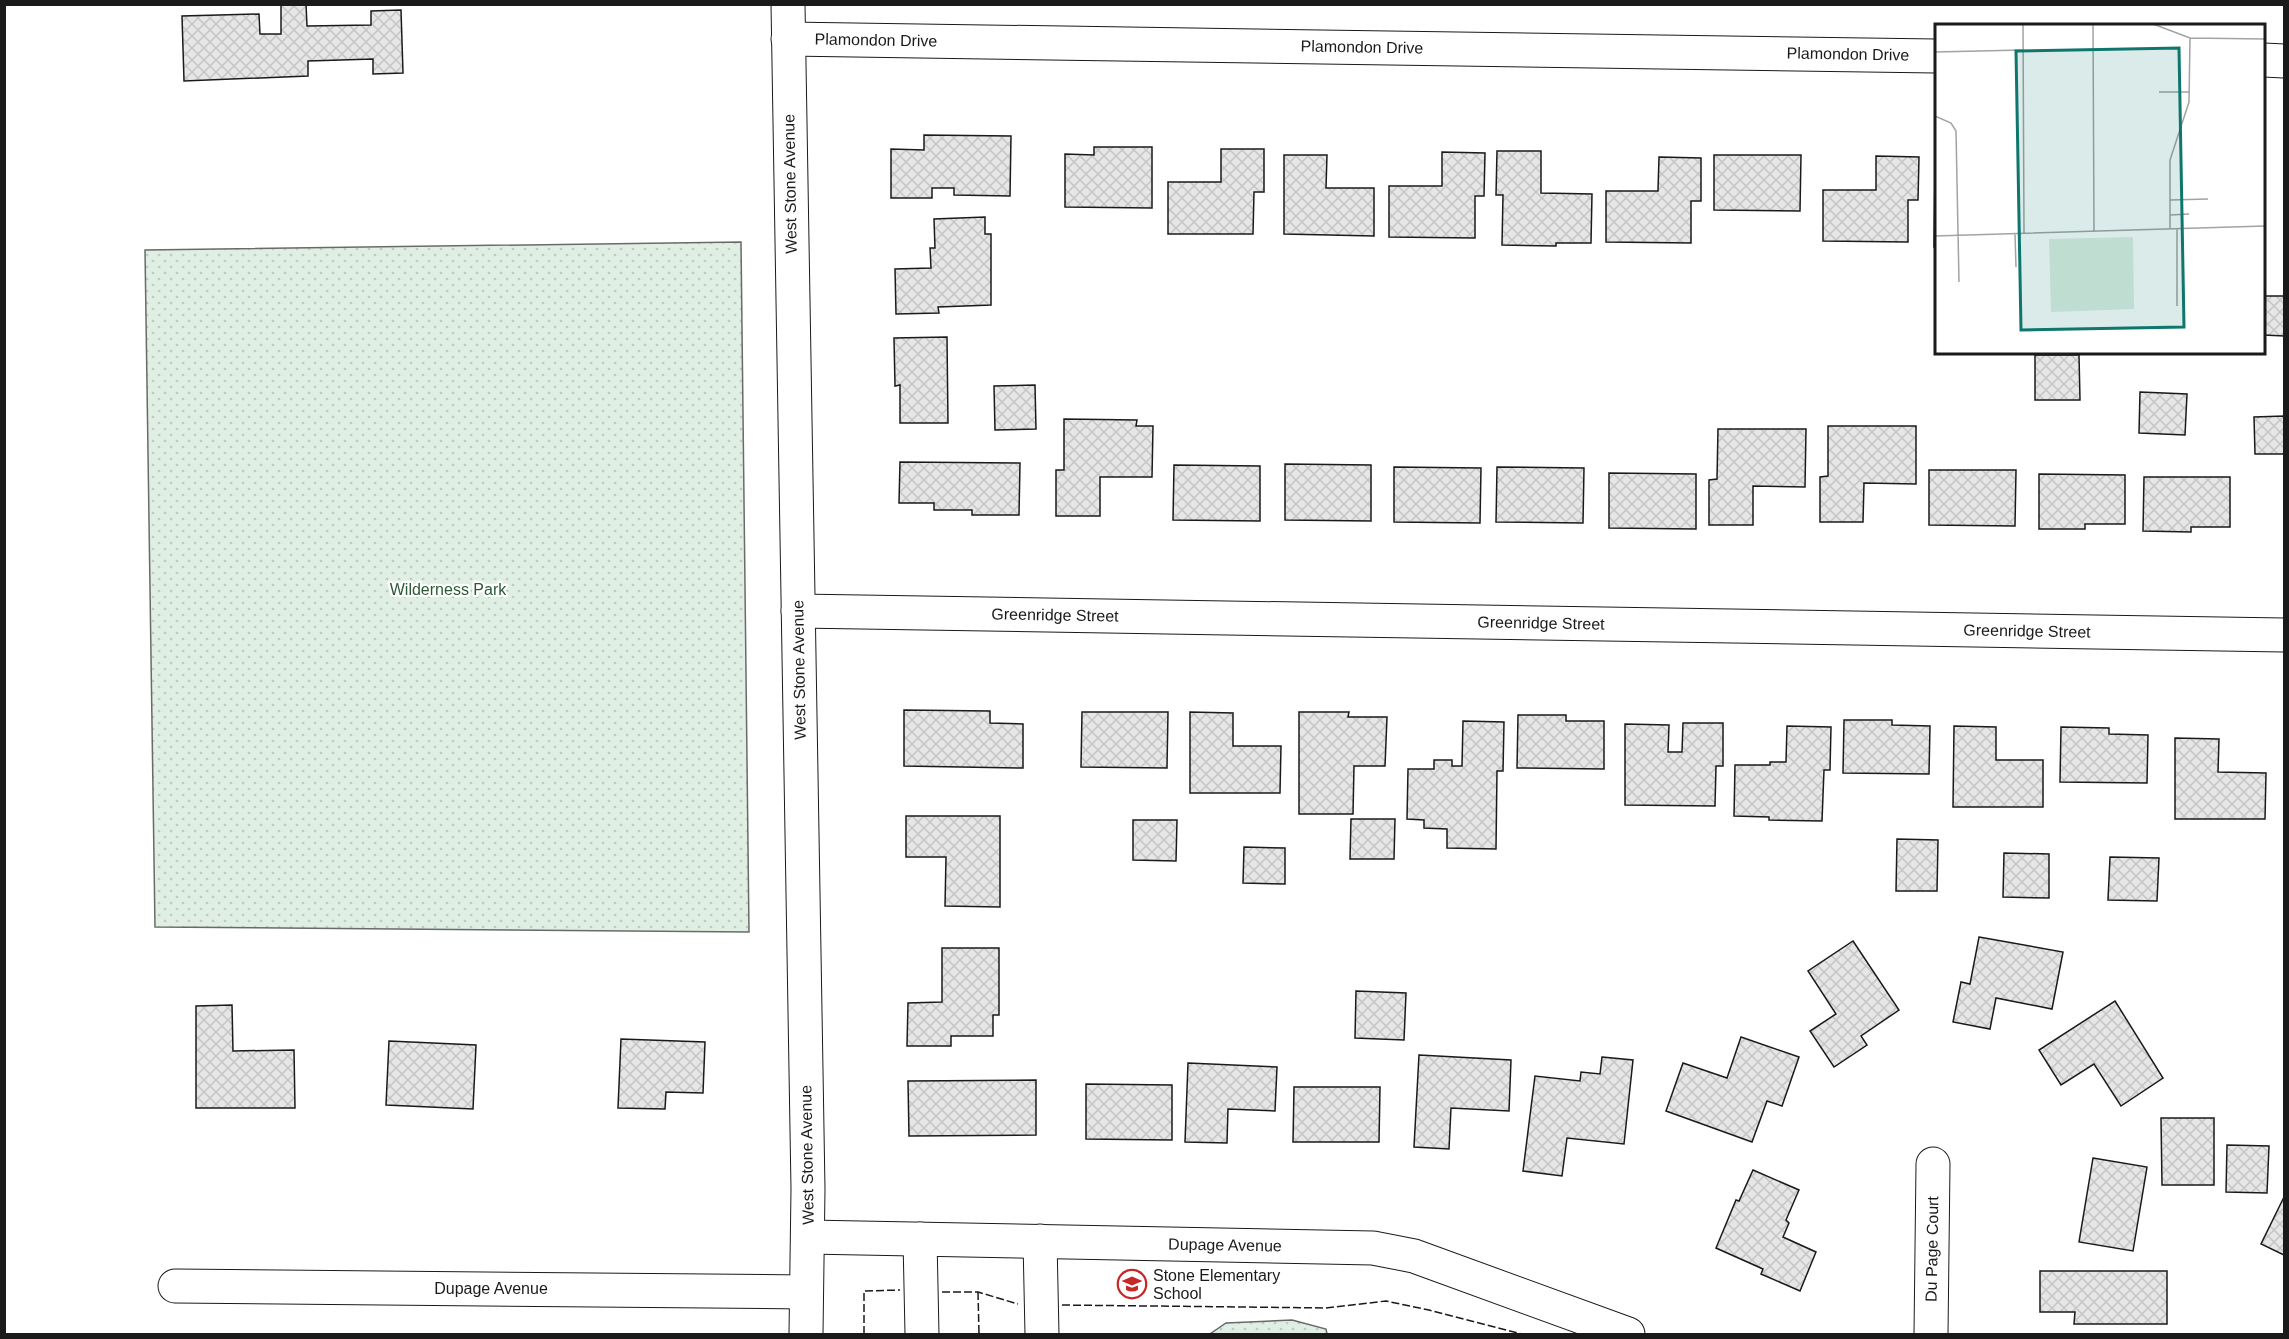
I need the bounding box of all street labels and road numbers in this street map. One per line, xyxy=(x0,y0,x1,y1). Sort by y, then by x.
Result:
street label: Plamondon Drive xyxy=(814,30,938,50)
street label: Plamondon Drive xyxy=(1300,37,1424,57)
street label: Plamondon Drive xyxy=(1786,44,1910,64)
street label: West Stone Avenue xyxy=(780,114,800,254)
street label: West Stone Avenue xyxy=(789,600,809,740)
street label: Greenridge Street xyxy=(991,605,1119,625)
street label: Greenridge Street xyxy=(1477,613,1605,633)
street label: Greenridge Street xyxy=(1963,621,2091,641)
street label: West Stone Avenue xyxy=(797,1085,817,1225)
street label: Du Page Court xyxy=(1923,1195,1941,1302)
street label: Dupage Avenue xyxy=(1168,1236,1282,1254)
street label: Dupage Avenue xyxy=(434,1280,548,1297)

